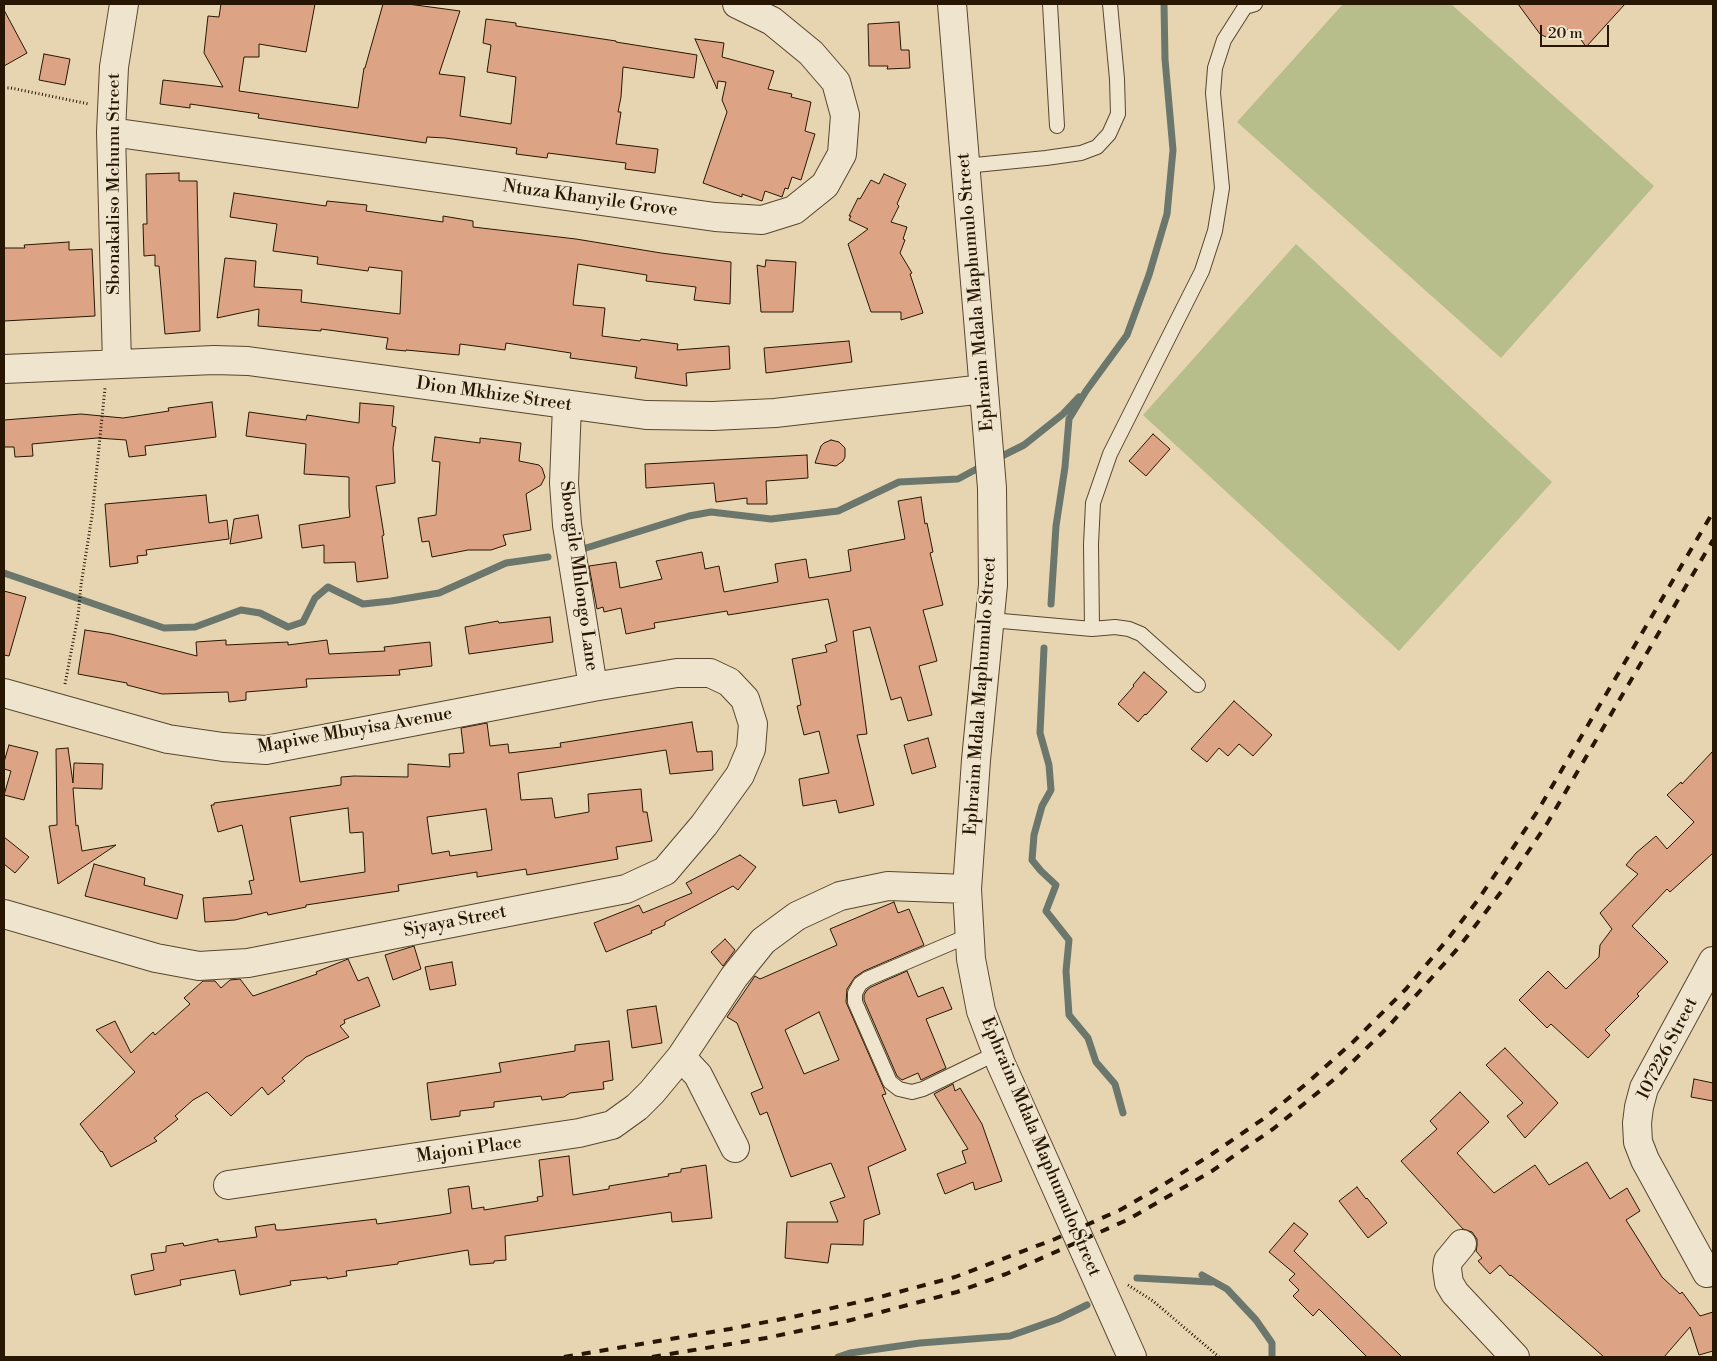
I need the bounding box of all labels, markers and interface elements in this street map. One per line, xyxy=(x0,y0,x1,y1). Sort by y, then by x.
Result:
scale bar xyxy=(1542,15,1611,47)
text: 20 m xyxy=(1548,24,1583,43)
street label: Sbonakaliso Mchunu Street xyxy=(104,73,126,295)
street label: Ephraim Mdala Maphumulo Street xyxy=(953,152,999,432)
street label: Ntuza Khanyile Grove xyxy=(501,176,679,222)
street label: Dion Mkhize Street xyxy=(415,373,573,417)
street label: Sbongile Mhlongo Lane xyxy=(554,480,602,672)
street label: Ephraim Mdala Maphumulo Street xyxy=(960,556,1002,836)
street label: Mapiwe Mbuyisa Avenue xyxy=(256,703,454,759)
street label: Siyaya Street xyxy=(402,901,508,943)
street label: 107226 Street xyxy=(1633,994,1703,1104)
street label: Ephraim Mdala Maphumulo Street xyxy=(975,1014,1105,1280)
street label: Majoni Place xyxy=(415,1132,523,1168)

